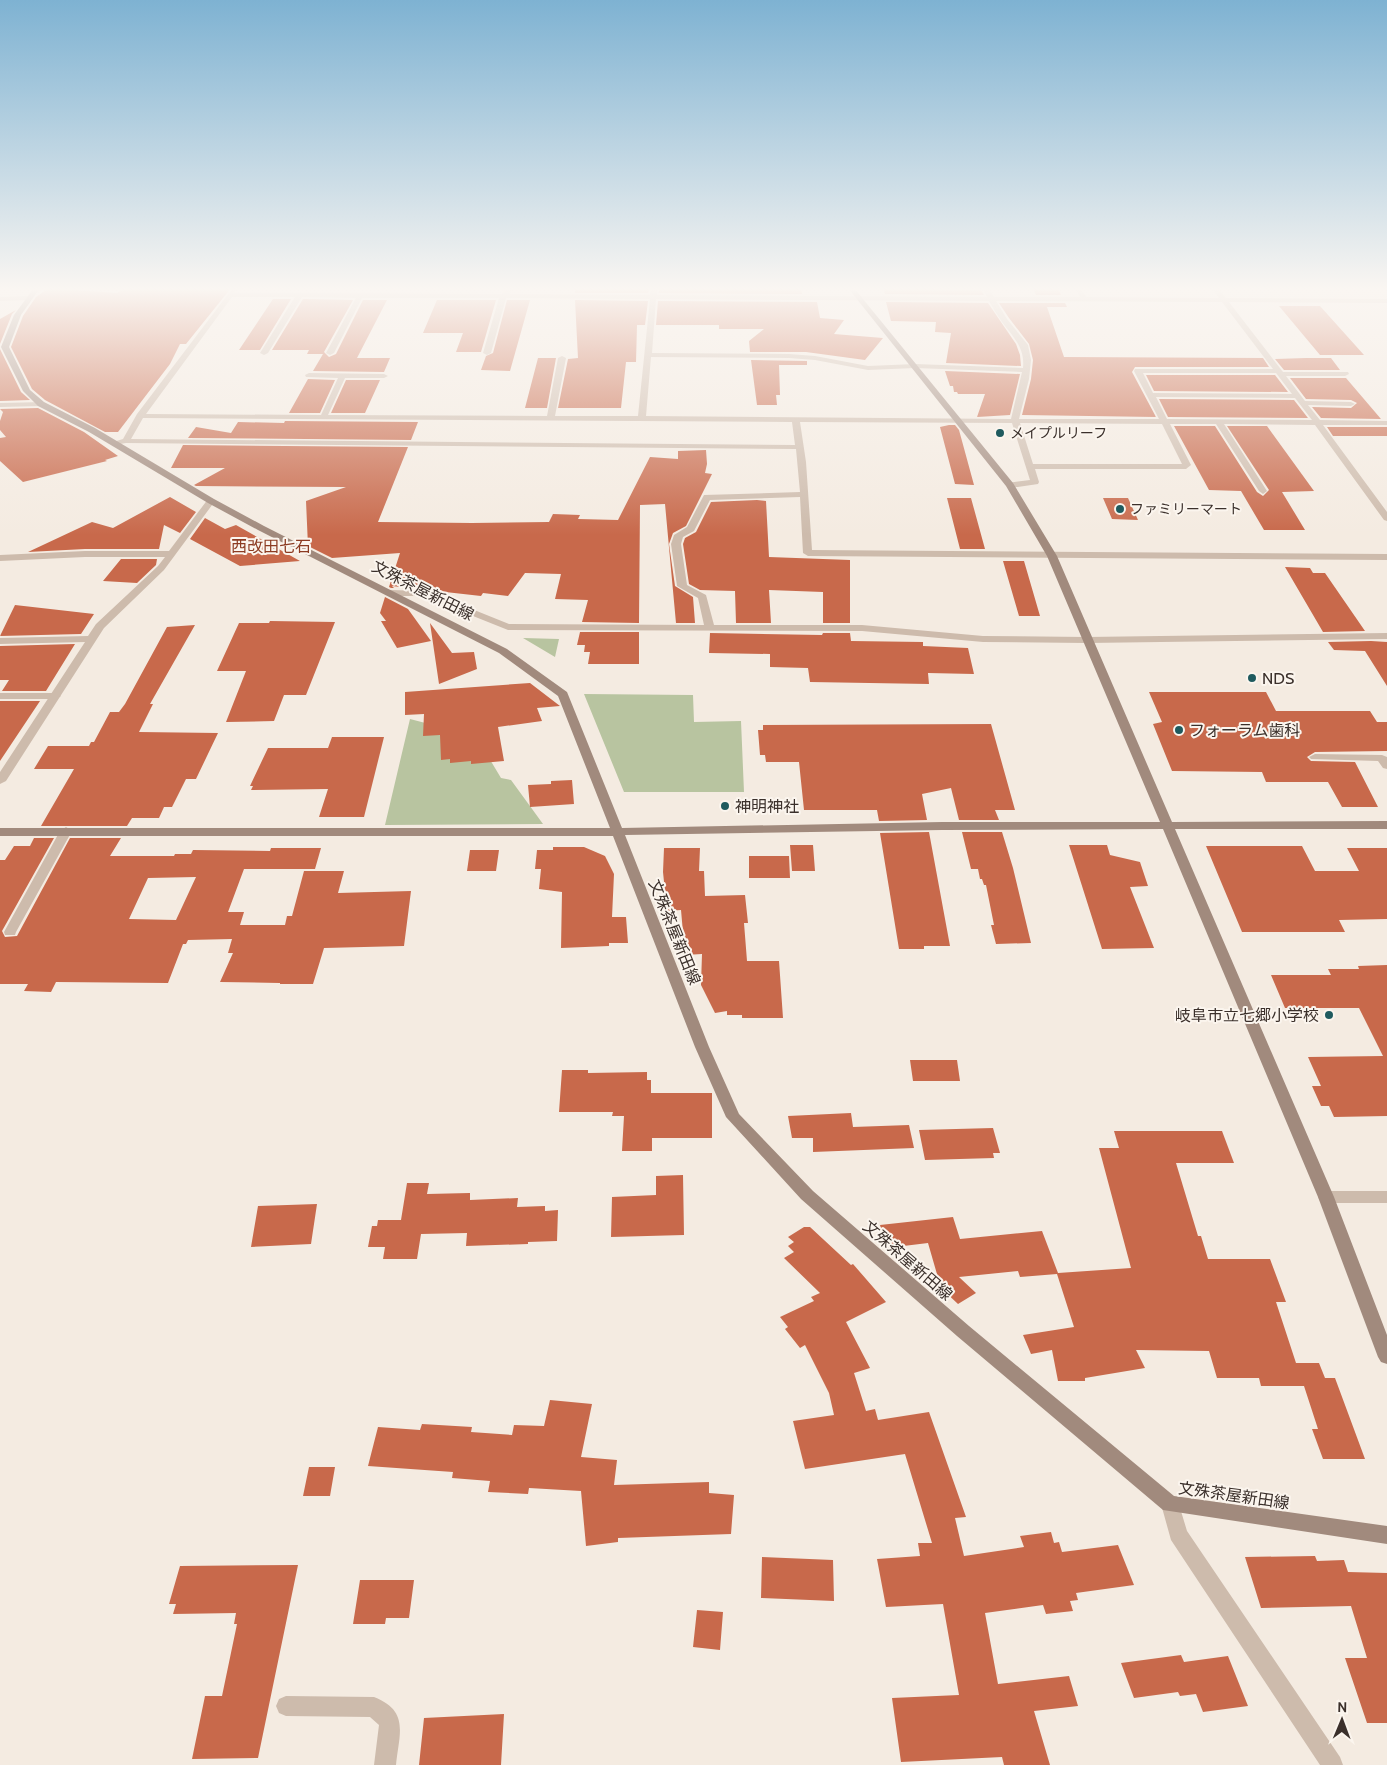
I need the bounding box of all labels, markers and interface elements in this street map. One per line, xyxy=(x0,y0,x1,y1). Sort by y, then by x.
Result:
place label: メイプルリーフ xyxy=(1010,424,1107,442)
marker: メイプルリーフ xyxy=(994,427,1006,439)
place label: ファミリーマート xyxy=(1130,500,1242,518)
marker: ファミリーマート xyxy=(1114,503,1126,515)
district label: 西改田七石 xyxy=(231,537,311,556)
street label: 文殊茶屋新田線 xyxy=(369,557,477,624)
place label: NDS xyxy=(1262,669,1294,688)
marker: NDS xyxy=(1246,672,1258,684)
place label: フォーラム歯科 xyxy=(1189,721,1301,740)
marker: フォーラム歯科 xyxy=(1173,724,1185,736)
place label: 神明神社 xyxy=(735,797,799,816)
marker: 神明神社 xyxy=(719,800,731,812)
street label: 文殊茶屋新田線 xyxy=(645,877,704,988)
place label: 岐阜市立七郷小学校 xyxy=(1175,1006,1319,1025)
marker: 岐阜市立七郷小学校 xyxy=(1323,1009,1335,1021)
street label: 文殊茶屋新田線 xyxy=(859,1216,956,1304)
street label: 文殊茶屋新田線 xyxy=(1177,1478,1291,1513)
north arrow xyxy=(1317,1695,1367,1745)
text: N xyxy=(1337,1698,1347,1716)

